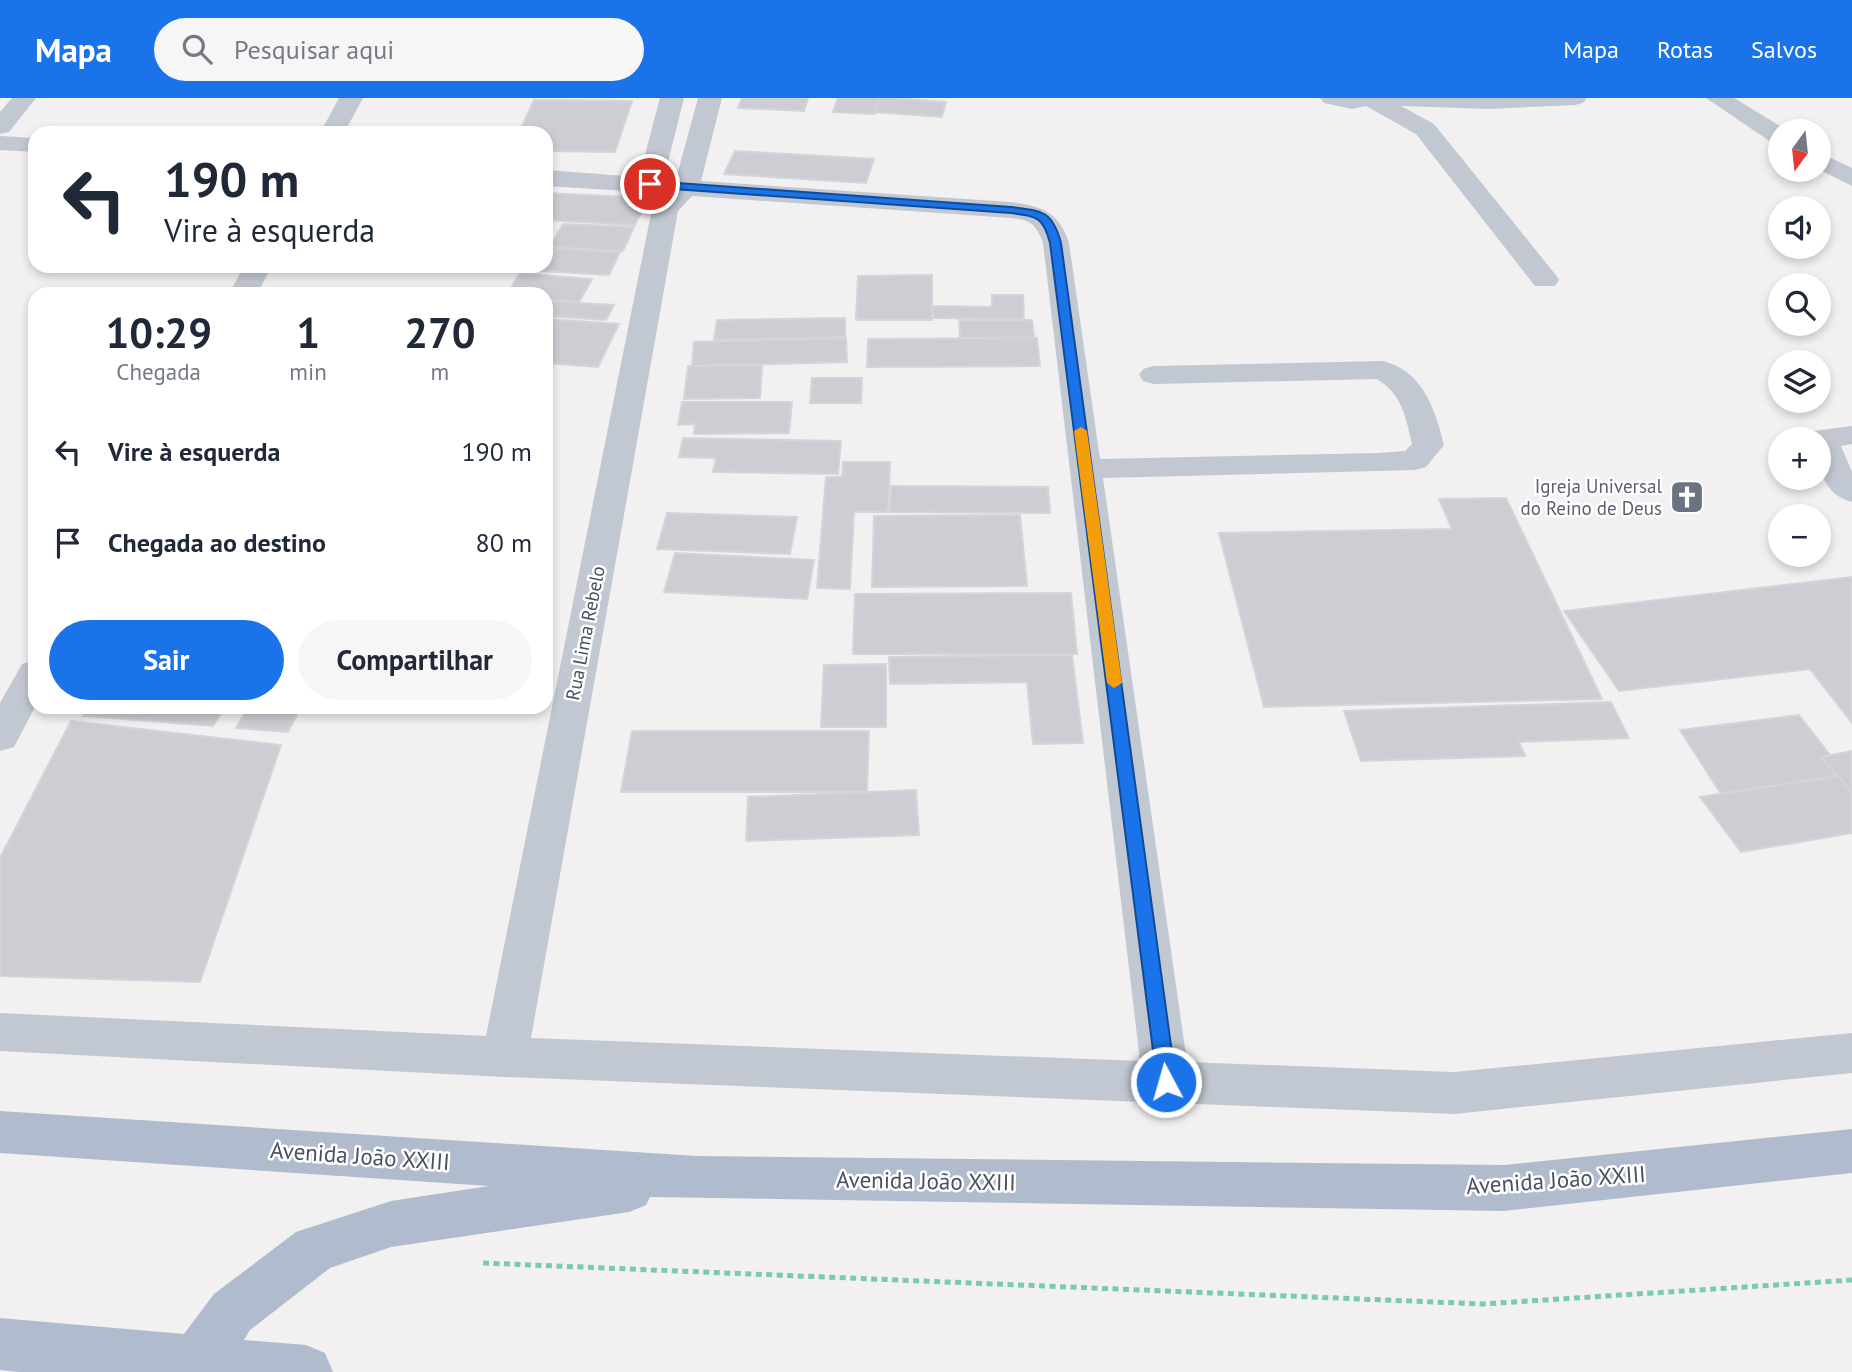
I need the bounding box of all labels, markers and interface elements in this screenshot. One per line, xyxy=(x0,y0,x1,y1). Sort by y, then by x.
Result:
search box xyxy=(154,18,644,81)
text: Mapa xyxy=(35,28,112,71)
icon: search xyxy=(178,30,216,68)
text: Pesquisar aqui xyxy=(234,33,394,66)
text: Mapa xyxy=(1563,34,1619,65)
text: Rotas xyxy=(1657,34,1713,65)
text: Salvos xyxy=(1751,34,1817,65)
north arrow xyxy=(1768,119,1830,182)
map controls xyxy=(1768,119,1831,567)
text: 190 m xyxy=(164,147,299,211)
icon: left xyxy=(49,154,140,245)
pin xyxy=(620,154,680,214)
icon: arrive xyxy=(631,165,669,203)
button: sound xyxy=(1768,196,1831,259)
text: Vire à esquerda xyxy=(164,209,375,251)
button: search xyxy=(1768,273,1831,336)
text: 10:29 xyxy=(105,305,212,360)
text: 1 xyxy=(296,305,320,360)
text: 270 xyxy=(404,305,476,360)
button: layers xyxy=(1768,350,1831,413)
text: Chegada xyxy=(116,357,201,386)
text: min xyxy=(289,357,327,386)
text: m xyxy=(431,357,449,386)
button: + xyxy=(1768,427,1831,490)
icon: left xyxy=(49,433,87,471)
text: Vire à esquerda xyxy=(108,435,280,468)
text: 190 m xyxy=(461,435,532,468)
place label: Igreja Universal do Reino de Deus xyxy=(1520,474,1662,520)
church icon: Igreja Universal do Reino de Deus xyxy=(1668,478,1706,516)
button: − xyxy=(1768,504,1831,567)
icon: arrive xyxy=(49,524,87,562)
text: Chegada ao destino xyxy=(108,526,326,559)
text: 80 m xyxy=(476,526,532,559)
street label: Rua Lima Rebelo xyxy=(560,564,610,702)
button: Sair xyxy=(49,620,284,700)
button: Compartilhar xyxy=(298,620,532,700)
position arrow xyxy=(1129,1045,1203,1119)
street label: Avenida João XXIII xyxy=(269,1135,451,1176)
street label: Avenida João XXIII xyxy=(1465,1159,1647,1200)
street label: Avenida João XXIII xyxy=(836,1164,1016,1197)

